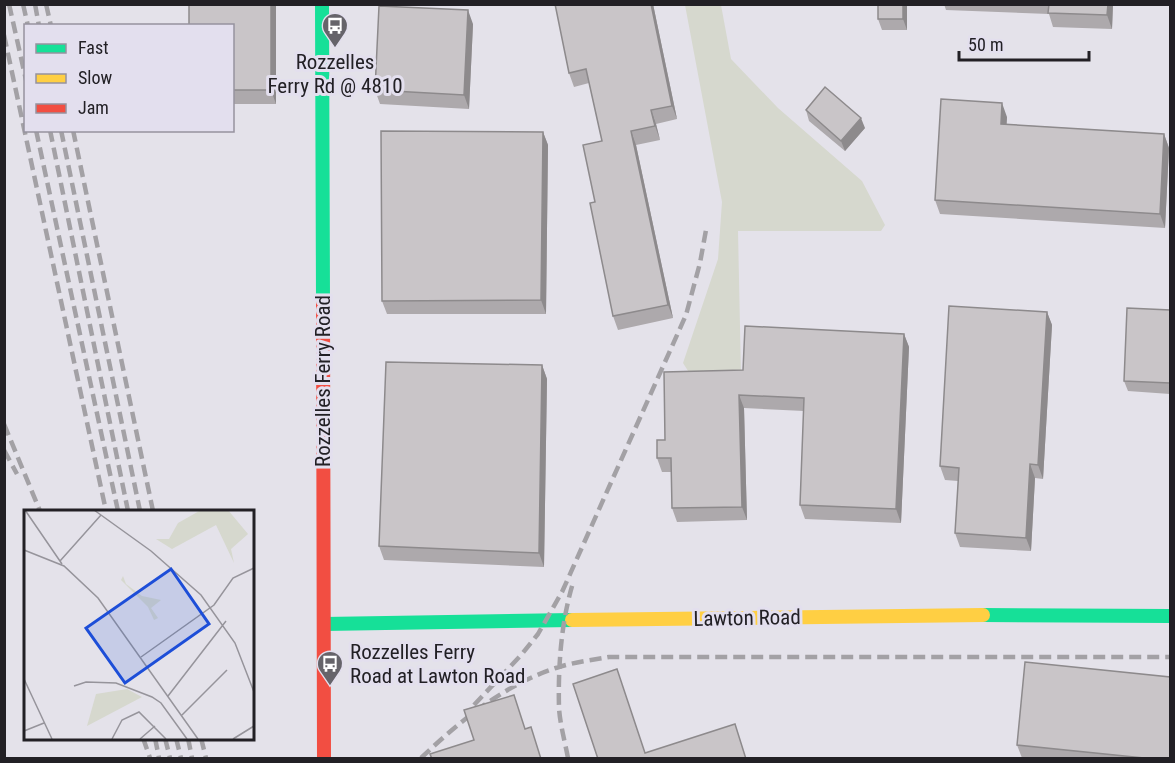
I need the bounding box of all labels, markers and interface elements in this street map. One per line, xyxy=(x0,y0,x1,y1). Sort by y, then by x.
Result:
bus stop icon: Rozzelles Ferry Rd @ 4810 xyxy=(320,11,350,49)
legend xyxy=(24,24,234,132)
scale bar xyxy=(959,24,1090,62)
text: 50 m xyxy=(968,34,1003,55)
text: Fast xyxy=(78,37,109,58)
place label: Rozzelles Ferry Rd @ 4810 xyxy=(267,50,403,98)
text: Slow xyxy=(78,67,113,88)
text: Jam xyxy=(78,97,109,118)
street label: Rozzelles Ferry Road xyxy=(311,295,335,467)
inset map xyxy=(24,510,254,739)
street label: Lawton Road xyxy=(693,605,801,631)
place label: Rozzelles Ferry Road at Lawton Road xyxy=(350,640,525,688)
bus stop icon: Rozzelles Ferry Road at Lawton Road xyxy=(315,649,345,687)

